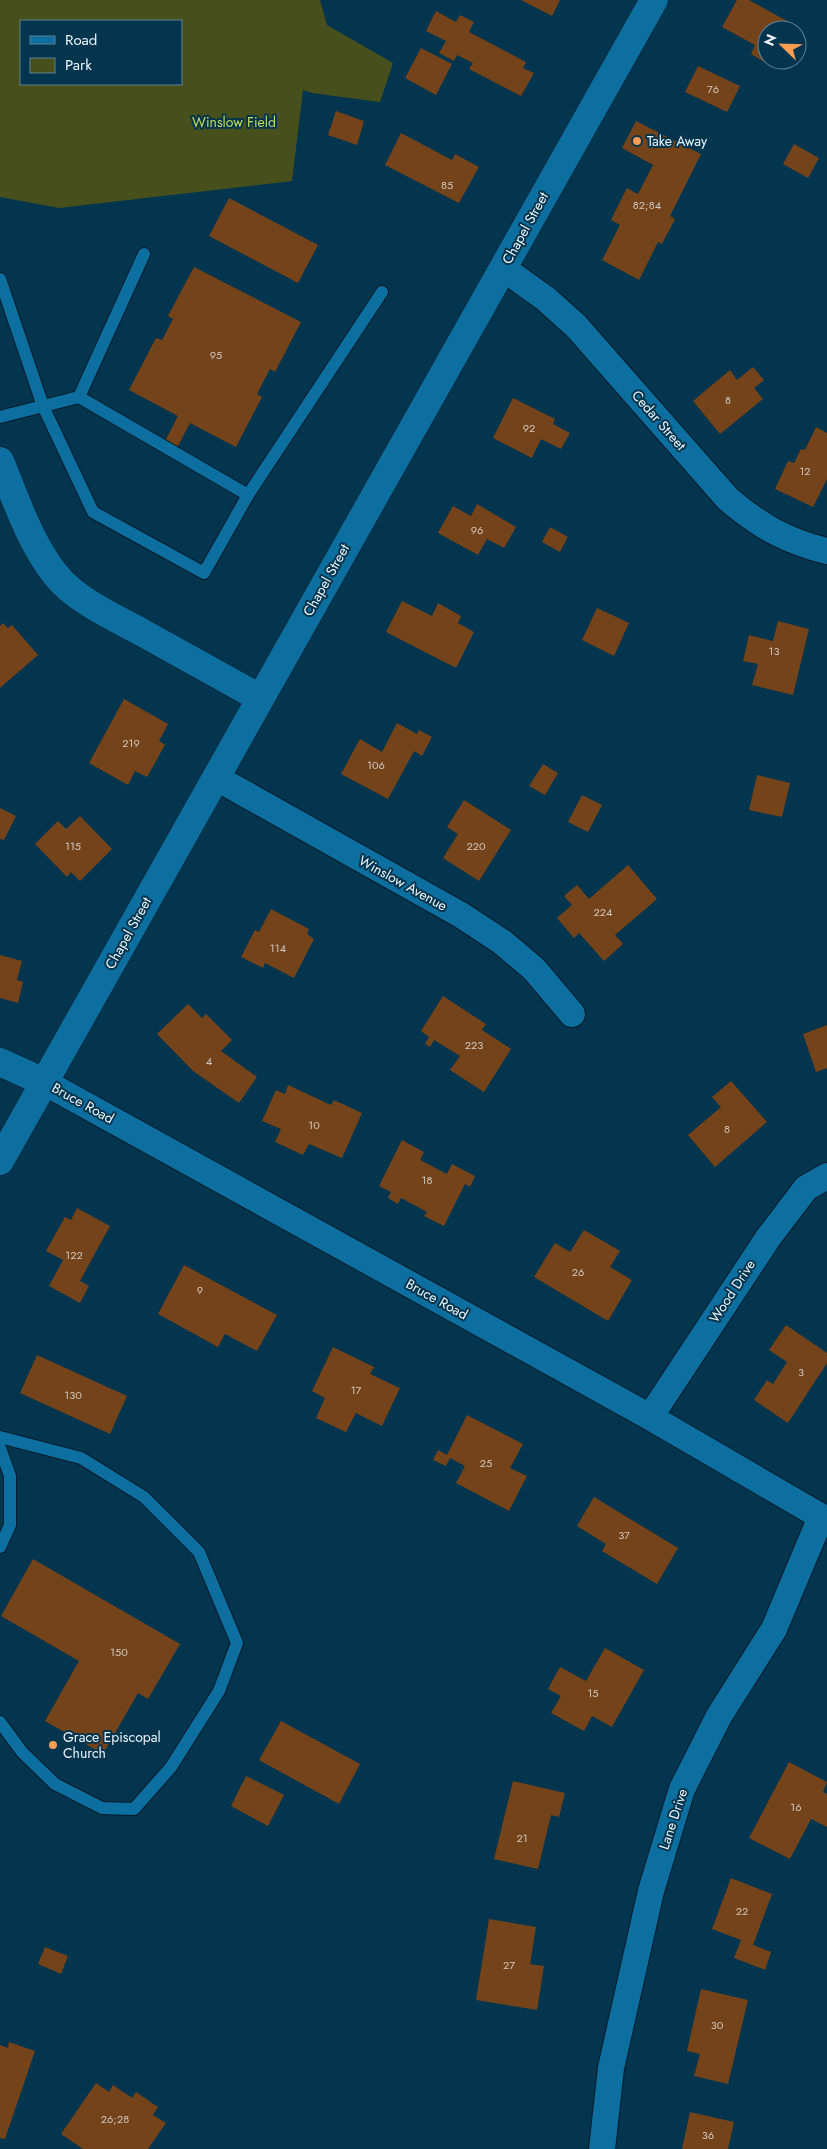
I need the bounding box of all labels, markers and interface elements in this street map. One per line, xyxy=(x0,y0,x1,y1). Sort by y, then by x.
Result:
legend xyxy=(20,20,182,85)
north arrow xyxy=(757,20,807,70)
text: Road xyxy=(65,29,97,51)
text: N xyxy=(759,31,781,49)
text: Park xyxy=(65,54,92,76)
house number: 76 xyxy=(707,81,719,97)
park label: Winslow Field xyxy=(192,112,276,132)
place label: Take Away xyxy=(647,131,708,151)
marker: Take Away xyxy=(631,135,643,147)
house number: 85 xyxy=(441,177,453,193)
street label: Chapel Street xyxy=(497,188,553,268)
house number: 82;84 xyxy=(633,197,662,213)
house number: 95 xyxy=(210,347,222,363)
street label: Cedar Street xyxy=(627,386,691,455)
house number: 8 xyxy=(725,392,731,408)
house number: 92 xyxy=(523,420,535,436)
house number: 12 xyxy=(799,463,811,479)
house number: 96 xyxy=(471,522,483,538)
street label: Chapel Street xyxy=(298,540,354,620)
house number: 13 xyxy=(769,643,779,659)
house number: 219 xyxy=(122,735,140,751)
house number: 106 xyxy=(367,757,385,773)
house number: 115 xyxy=(65,838,81,854)
house number: 220 xyxy=(466,838,486,854)
street label: Winslow Avenue xyxy=(355,850,451,916)
street label: Chapel Street xyxy=(100,893,156,973)
house number: 224 xyxy=(594,904,613,920)
house number: 114 xyxy=(270,940,287,956)
house number: 223 xyxy=(465,1037,483,1053)
house number: 4 xyxy=(206,1053,213,1069)
street label: Bruce Road xyxy=(48,1078,118,1128)
house number: 10 xyxy=(308,1117,320,1133)
house number: 8 xyxy=(724,1121,730,1137)
house number: 18 xyxy=(422,1172,432,1188)
house number: 122 xyxy=(65,1247,83,1263)
street label: Wood Drive xyxy=(704,1256,760,1326)
house number: 26 xyxy=(572,1264,584,1280)
street label: Bruce Road xyxy=(402,1274,472,1324)
house number: 9 xyxy=(197,1282,203,1298)
house number: 3 xyxy=(798,1364,804,1380)
house number: 17 xyxy=(351,1382,362,1398)
house number: 130 xyxy=(64,1387,82,1403)
house number: 25 xyxy=(480,1455,492,1471)
house number: 37 xyxy=(618,1527,630,1543)
house number: 150 xyxy=(110,1644,128,1660)
house number: 15 xyxy=(587,1685,599,1701)
place label: Grace Episcopal Church xyxy=(63,1727,161,1763)
marker: Grace Episcopal Church xyxy=(47,1739,59,1751)
street label: Lane Drive xyxy=(654,1786,692,1852)
house number: 16 xyxy=(790,1799,802,1815)
house number: 21 xyxy=(516,1830,528,1846)
house number: 22 xyxy=(736,1903,748,1919)
house number: 27 xyxy=(503,1957,515,1973)
house number: 30 xyxy=(711,2017,724,2033)
house number: 26;28 xyxy=(101,2111,129,2127)
house number: 36 xyxy=(702,2127,714,2143)

